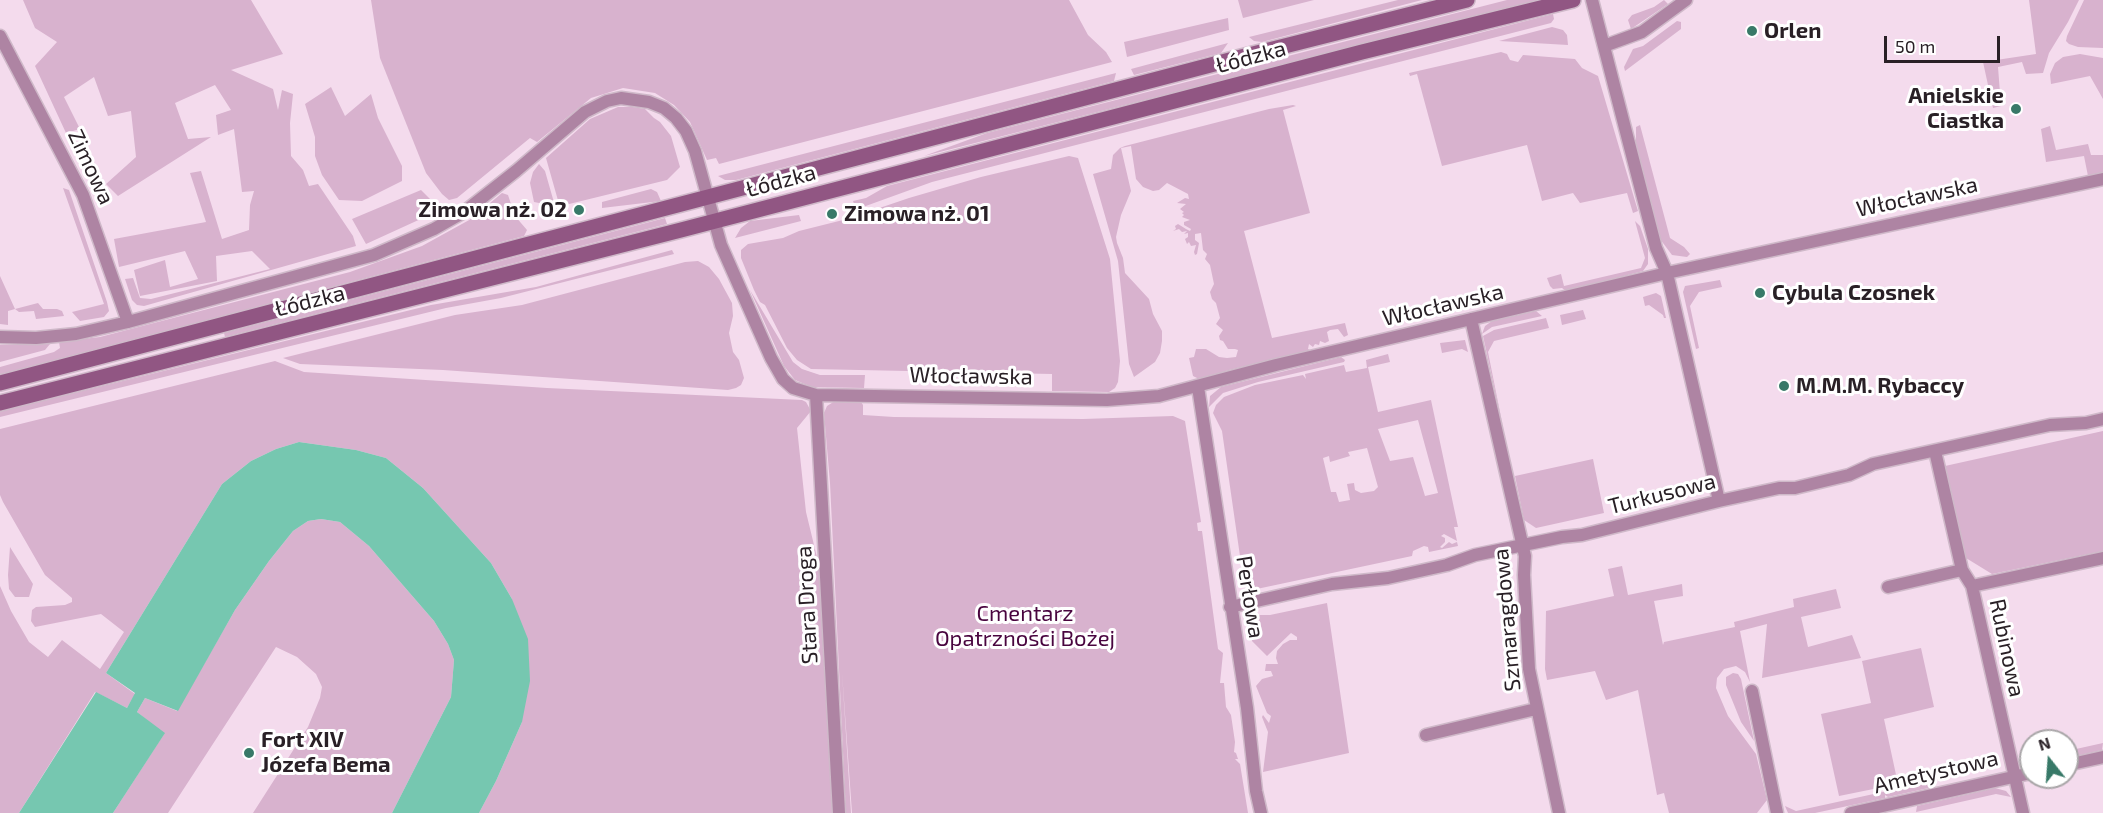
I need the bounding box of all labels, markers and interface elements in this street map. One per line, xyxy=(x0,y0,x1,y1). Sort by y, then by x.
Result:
place label: Orlen xyxy=(1764,18,1821,44)
marker: Orlen xyxy=(1745,24,1759,38)
scale bar xyxy=(1887,24,2002,62)
street label: Łódzka xyxy=(1213,35,1289,79)
text: 50 m xyxy=(1895,35,1935,57)
place label: Anielskie Ciastka xyxy=(1908,83,2004,134)
marker: Anielskie Ciastka xyxy=(2009,102,2023,116)
street label: Zimowa xyxy=(62,125,120,209)
street label: Łódzka xyxy=(743,159,819,203)
street label: Włocławska xyxy=(1854,171,1980,223)
place label: Zimowa nż. 02 xyxy=(418,197,567,223)
place label: Zimowa nż. 01 xyxy=(844,201,989,227)
marker: Zimowa nż. 02 xyxy=(572,203,586,217)
marker: Zimowa nż. 01 xyxy=(825,207,839,221)
street label: Włocławska xyxy=(1380,278,1506,332)
street label: Łódzka xyxy=(272,280,348,322)
place label: Cybula Czosnek xyxy=(1772,280,1935,306)
marker: Cybula Czosnek xyxy=(1753,286,1767,300)
street label: Włocławska xyxy=(909,362,1033,390)
place label: M.M.M. Rybaccy xyxy=(1796,373,1964,399)
marker: M.M.M. Rybaccy xyxy=(1777,379,1791,393)
street label: Turkusowa xyxy=(1606,468,1718,520)
street label: Stara Droga xyxy=(791,545,823,665)
street label: Szmaragdowa xyxy=(1488,548,1526,692)
street label: Perłowa xyxy=(1230,554,1270,640)
street label: Rubinowa xyxy=(1984,597,2030,699)
park label: Cmentarz Opatrzności Bożej xyxy=(935,601,1115,652)
place label: Fort XIV Józefa Bema xyxy=(261,727,391,778)
north arrow xyxy=(2019,729,2079,789)
text: N xyxy=(2036,732,2052,754)
street label: Ametystowa xyxy=(1871,745,2001,799)
marker: Fort XIV Józefa Bema xyxy=(242,746,256,760)

